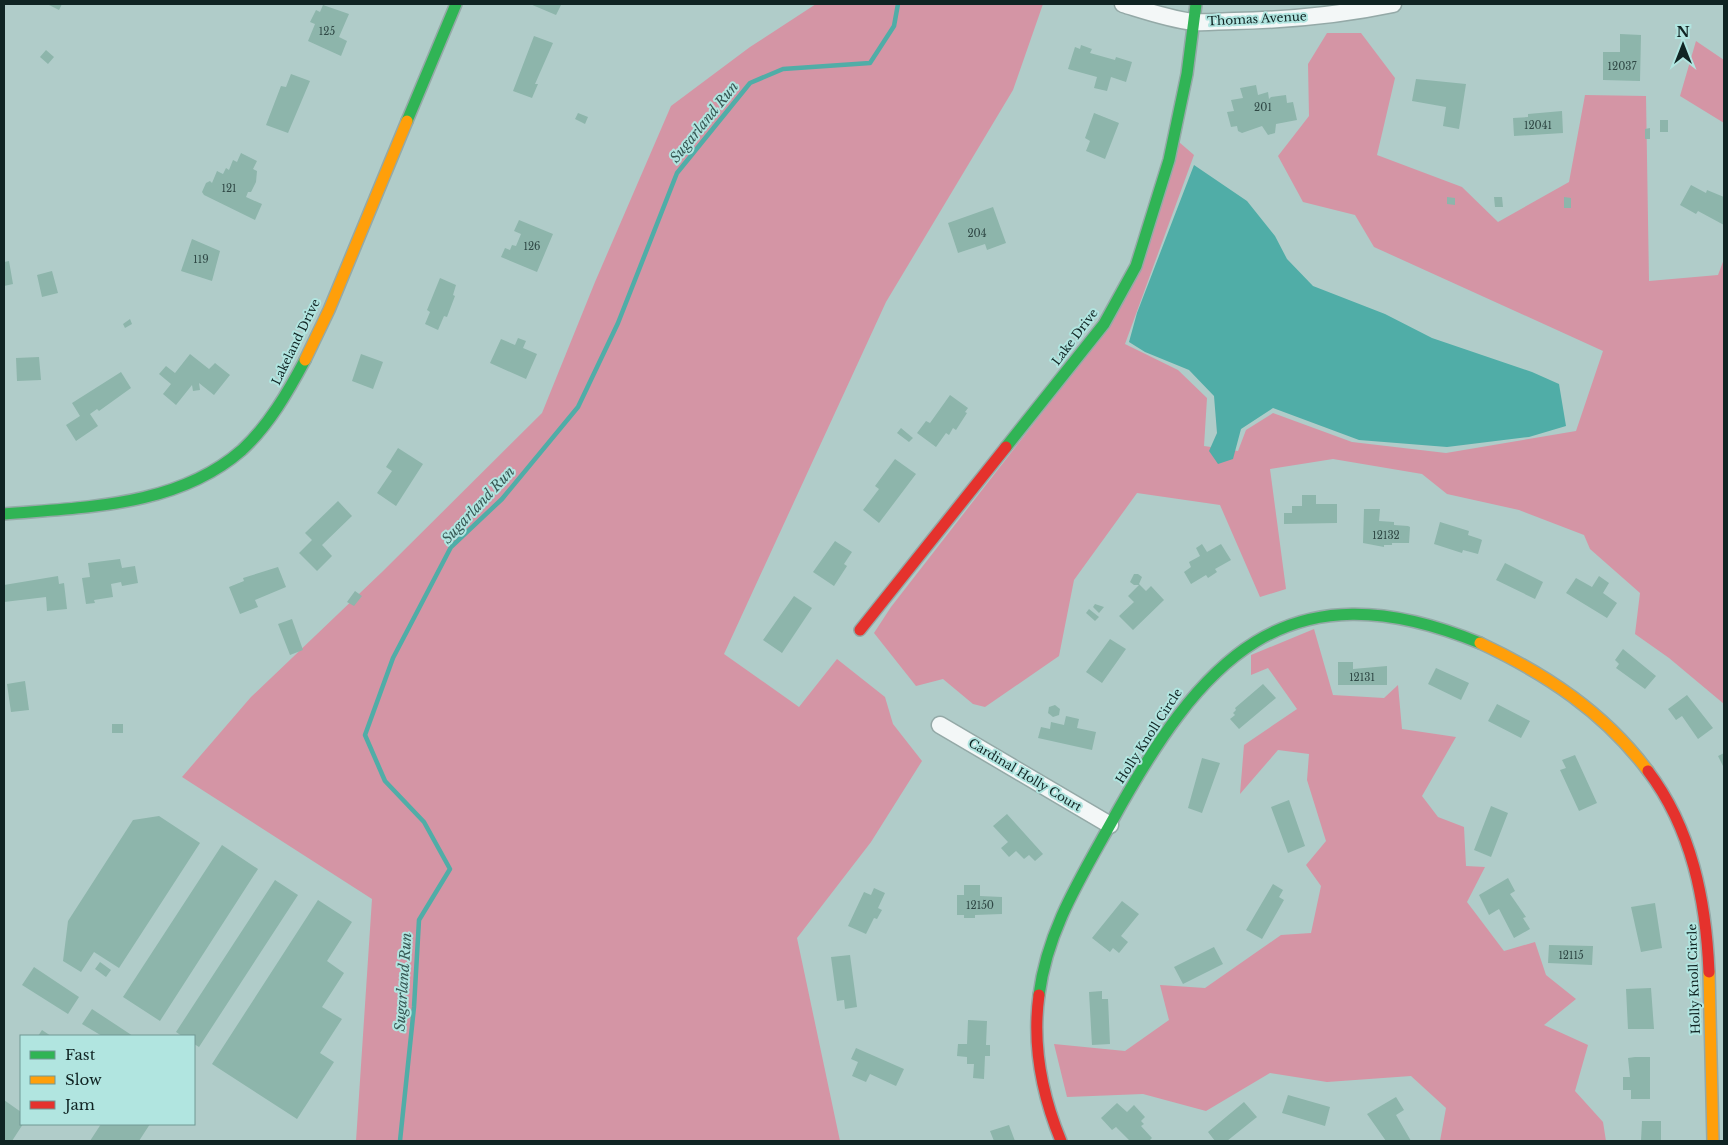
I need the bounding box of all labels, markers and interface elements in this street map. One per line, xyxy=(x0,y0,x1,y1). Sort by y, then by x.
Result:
street label: Thomas Avenue xyxy=(1207,8,1307,29)
north arrow xyxy=(1658,20,1708,70)
text: N xyxy=(1676,23,1690,41)
house number: 125 xyxy=(319,25,335,38)
house number: 12037 xyxy=(1608,60,1637,73)
water label: Sugarland Run xyxy=(666,78,742,166)
house number: 201 xyxy=(1254,101,1272,114)
house number: 12041 xyxy=(1524,119,1552,132)
house number: 121 xyxy=(221,182,237,195)
house number: 204 xyxy=(967,227,987,240)
house number: 126 xyxy=(523,240,541,253)
house number: 119 xyxy=(193,253,209,266)
street label: Lakeland Drive xyxy=(268,296,323,387)
street label: Lake Drive xyxy=(1048,305,1101,368)
water label: Sugarland Run xyxy=(438,462,519,547)
house number: 12132 xyxy=(1372,529,1400,542)
house number: 12131 xyxy=(1349,671,1375,684)
street label: Holly Knoll Circle xyxy=(1112,685,1185,786)
street label: Cardinal Holly Court xyxy=(966,735,1085,815)
house number: 12150 xyxy=(966,899,994,912)
street label: Holly Knoll Circle xyxy=(1684,924,1703,1034)
water label: Sugarland Run xyxy=(391,932,415,1032)
house number: 12115 xyxy=(1558,949,1584,962)
legend xyxy=(20,1035,195,1125)
text: Fast xyxy=(65,1045,96,1064)
text: Slow xyxy=(65,1070,102,1089)
text: Jam xyxy=(63,1095,95,1114)

